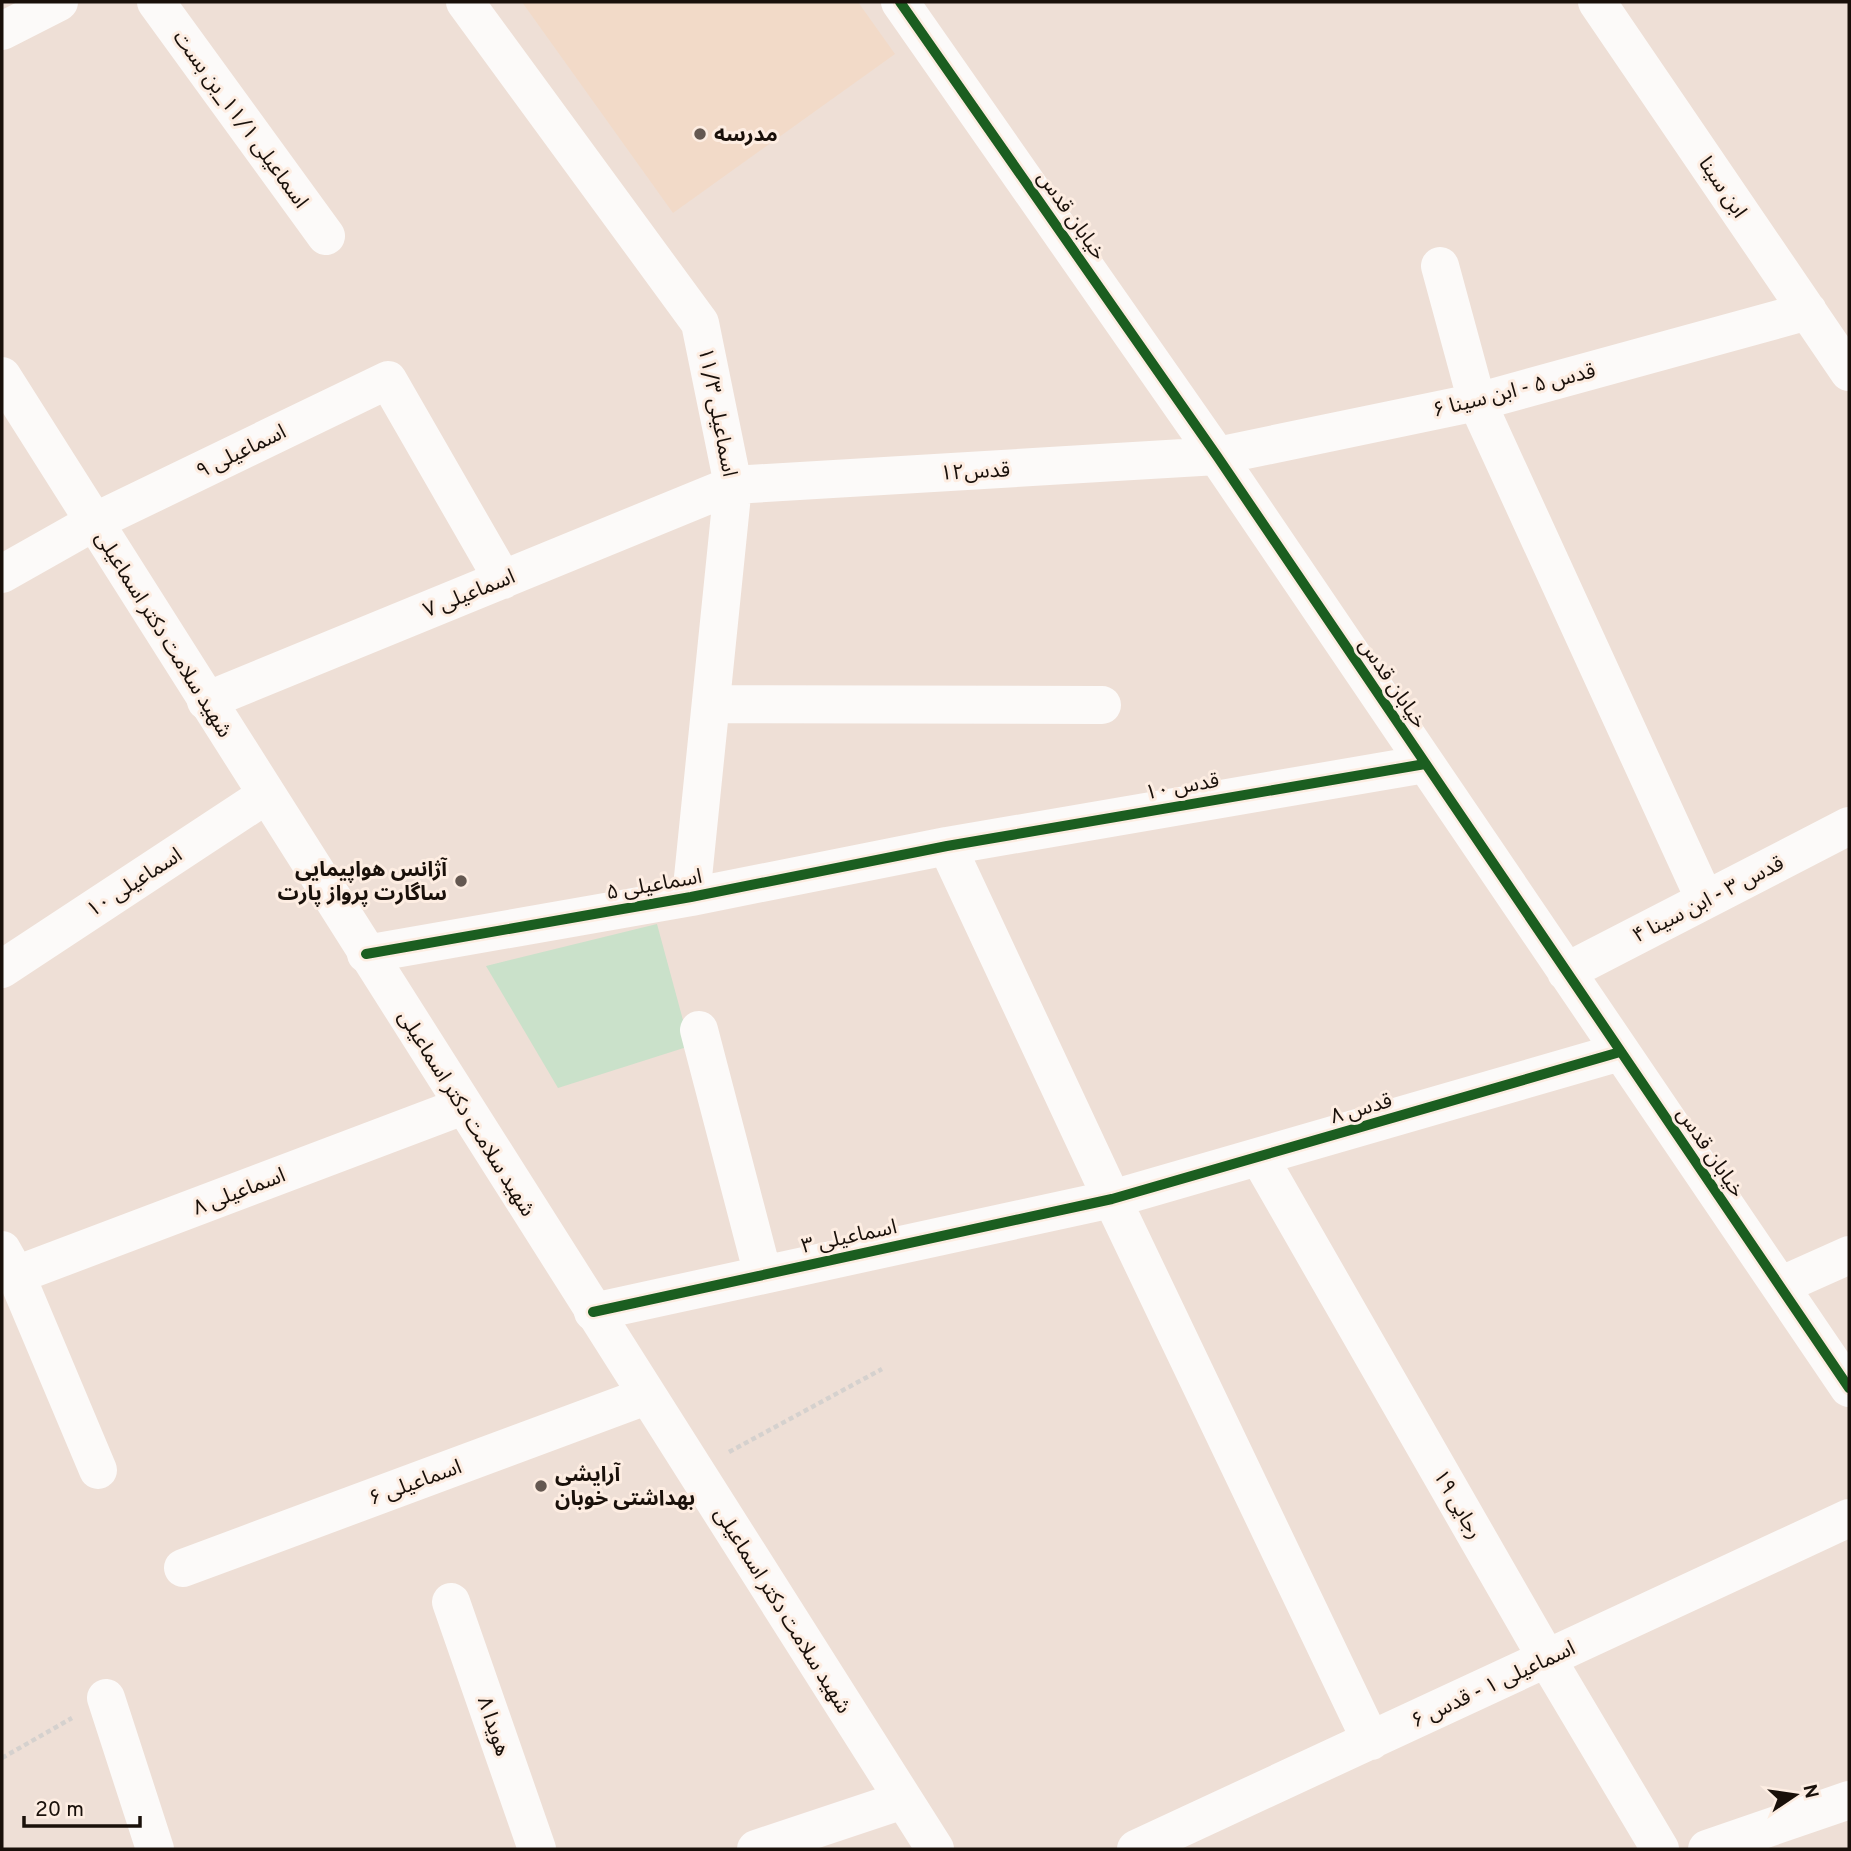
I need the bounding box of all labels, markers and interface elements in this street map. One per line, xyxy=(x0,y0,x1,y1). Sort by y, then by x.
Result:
street label: اسماعیلی ۱۱/۱_بن بست xyxy=(166,25,314,214)
place label: مدرسه xyxy=(714,122,778,149)
marker: مدرسه xyxy=(692,126,708,142)
street label: ابن سینا xyxy=(1691,152,1752,224)
street label: خیابان قدس xyxy=(1030,166,1111,266)
street label: اسماعیلی ۱۱/۳ xyxy=(691,345,742,479)
street label: قدس ۵ - ابن سینا ۶ xyxy=(1430,358,1598,425)
street label: اسماعیلی ۹ xyxy=(192,419,291,486)
street label: قدس۱۲ xyxy=(939,457,1011,488)
street label: شهید سلامت دکتر اسماعیلی xyxy=(88,526,237,743)
street label: اسماعیلی ۷ xyxy=(420,564,520,625)
street label: خیابان قدس xyxy=(1352,633,1432,734)
street label: قدس ۱۰ xyxy=(1143,768,1221,807)
street label: اسماعیلی ۱۰ xyxy=(82,842,188,924)
street label: قدس ۳ - ابن سینا ۴ xyxy=(1628,850,1789,950)
place label: آژانس هواپیمایی ساگارت پرواز پارت xyxy=(277,857,448,908)
street label: اسماعیلی ۵ xyxy=(604,864,704,907)
marker: آژانس هواپیمایی ساگارت پرواز پارت xyxy=(453,873,469,889)
street label: شهید سلامت دکتر اسماعیلی xyxy=(391,1005,540,1222)
street label: قدس ۸ xyxy=(1327,1088,1395,1131)
street label: خیابان قدس xyxy=(1670,1102,1750,1203)
street label: اسماعیلی ۸ xyxy=(190,1162,290,1222)
street label: اسماعیلی ۳ xyxy=(799,1214,899,1261)
street label: اسماعیلی ۶ xyxy=(365,1454,466,1513)
place label: آرایشی بهداشتی خوبان xyxy=(555,1462,695,1513)
street label: رجایی ۱۹ xyxy=(1426,1465,1487,1544)
marker: آرایشی بهداشتی خوبان xyxy=(533,1478,549,1494)
street label: شهید سلامت دکتر اسماعیلی xyxy=(707,1502,856,1719)
street label: اسماعیلی ۱ - قدس ۶ xyxy=(1407,1636,1580,1735)
street label: هویدا ۸ xyxy=(470,1693,515,1760)
north arrow xyxy=(1760,1760,1830,1830)
text: N xyxy=(1796,1782,1823,1801)
scale bar xyxy=(24,1784,140,1828)
text: 20 m xyxy=(35,1797,84,1824)

